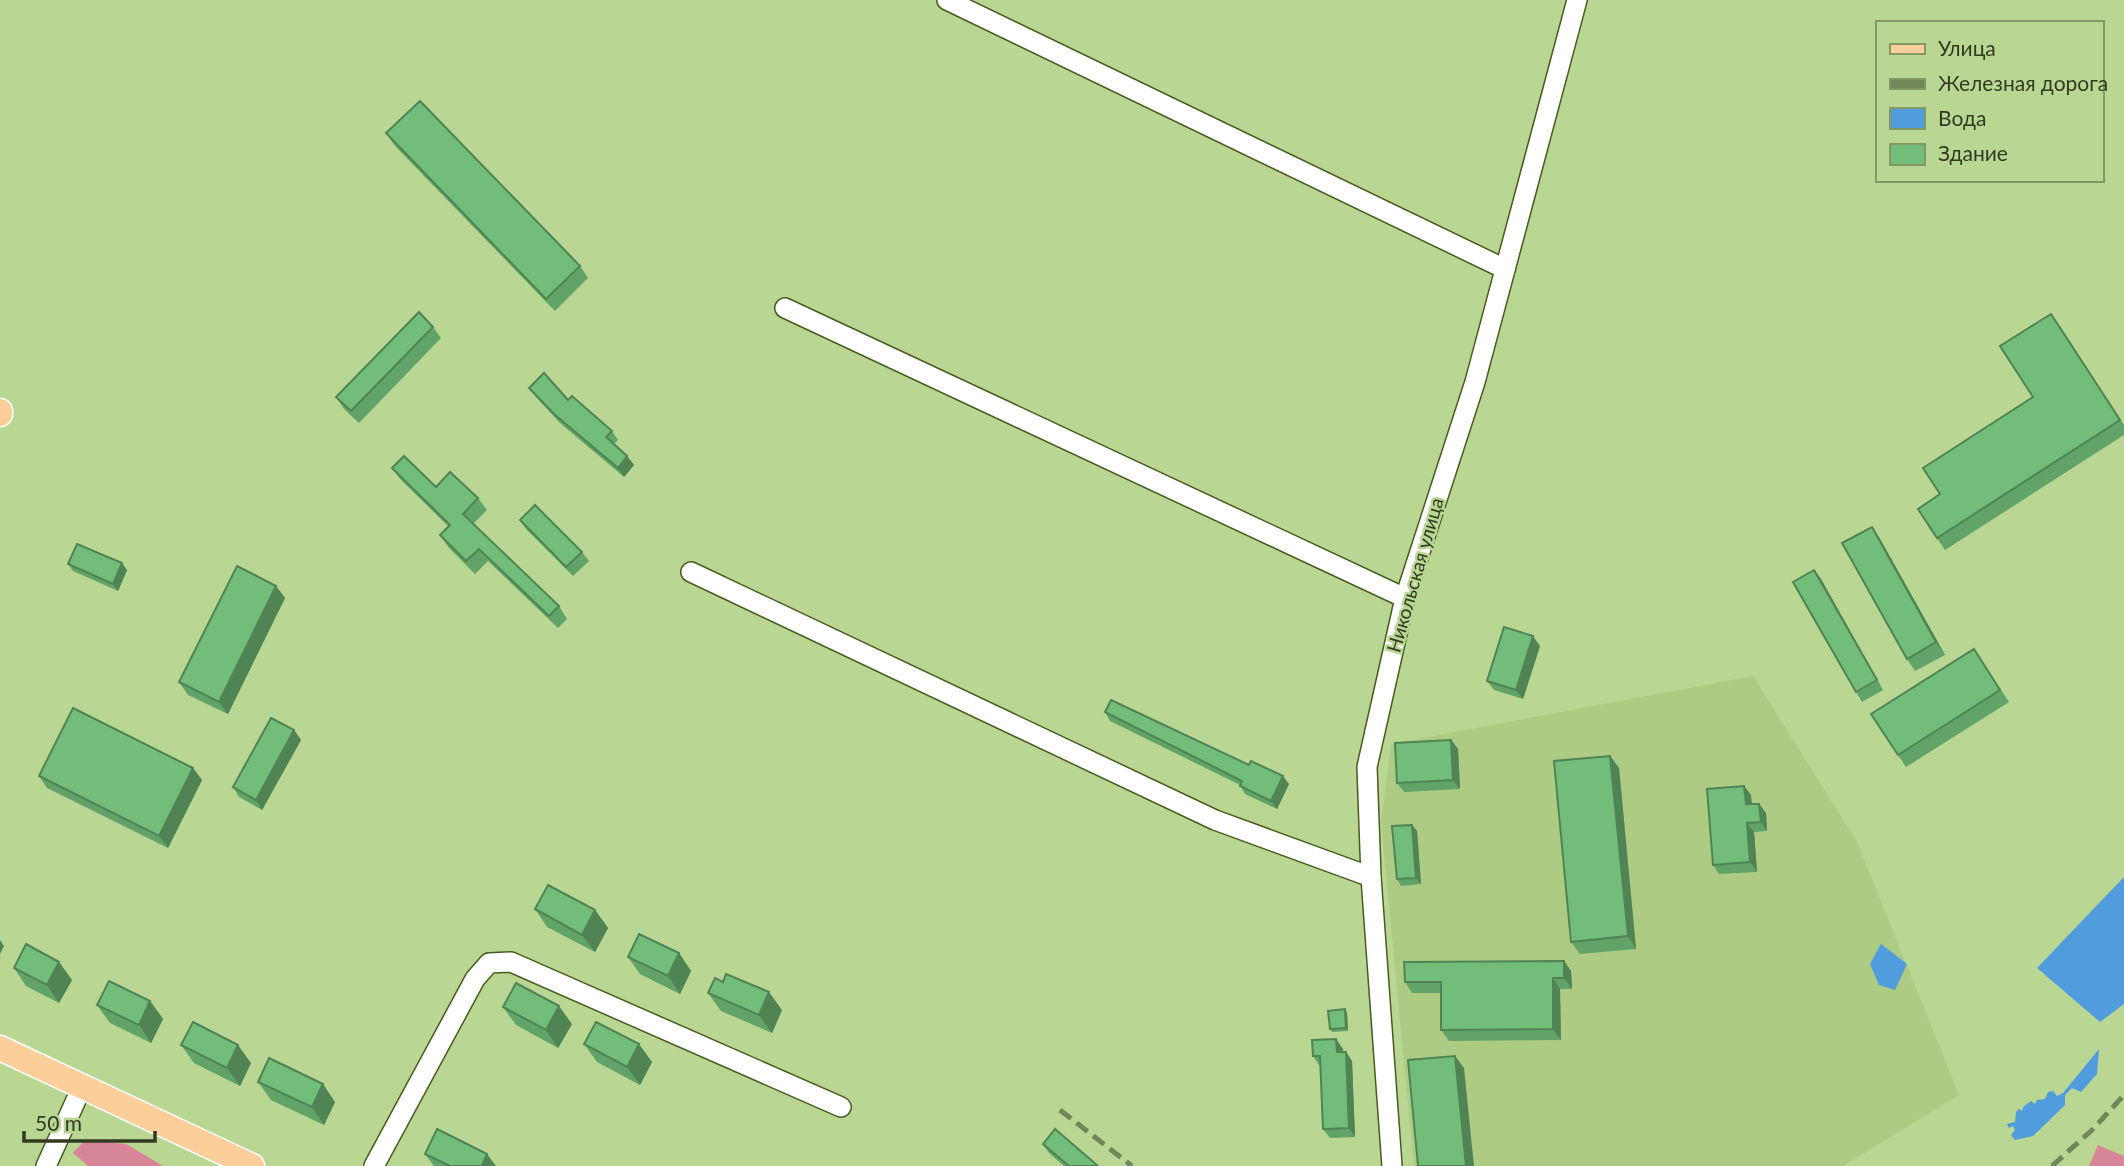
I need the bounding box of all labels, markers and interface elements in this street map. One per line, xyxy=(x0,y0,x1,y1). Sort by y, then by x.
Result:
legend xyxy=(1876,21,2103,182)
text: Улица xyxy=(1938,35,1996,60)
text: Железная дорога xyxy=(1938,70,2108,95)
text: Вода xyxy=(1938,105,1986,130)
text: Здание xyxy=(1938,140,2008,165)
street label: Никольская улица xyxy=(1381,495,1448,655)
scale bar xyxy=(24,1100,156,1144)
text: 50 m xyxy=(35,1110,82,1135)

